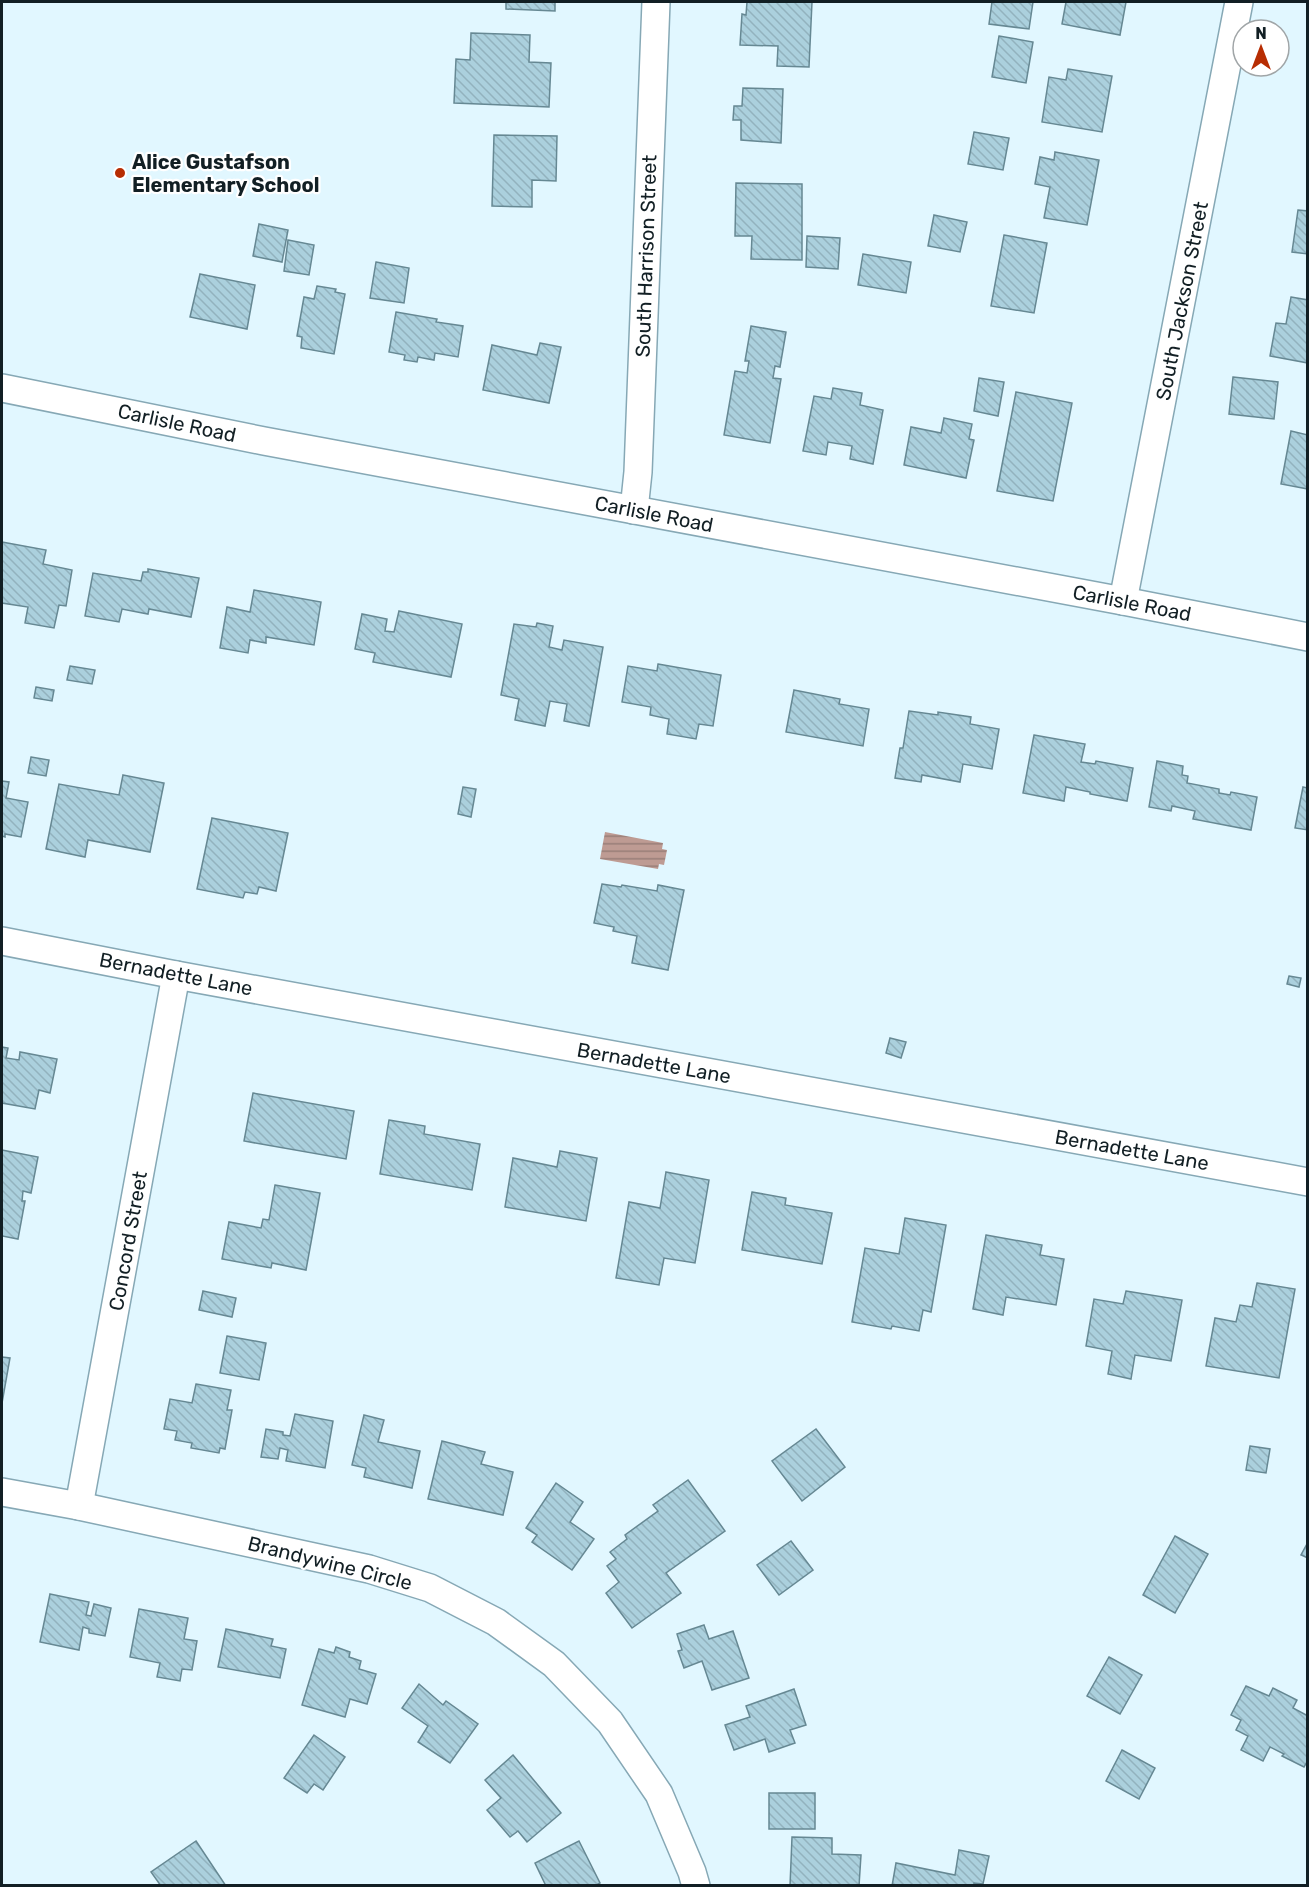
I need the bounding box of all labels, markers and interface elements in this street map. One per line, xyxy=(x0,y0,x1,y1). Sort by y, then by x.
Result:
north arrow xyxy=(1231,18,1291,78)
text: N xyxy=(1255,24,1267,43)
place label: Alice Gustafson Elementary School xyxy=(132,150,319,197)
street label: South Harrison Street xyxy=(630,154,662,358)
marker: Alice Gustafson Elementary School xyxy=(113,166,127,180)
street label: South Jackson Street xyxy=(1151,199,1213,403)
street label: Carlisle Road xyxy=(116,399,238,447)
street label: Carlisle Road xyxy=(593,491,715,537)
street label: Carlisle Road xyxy=(1071,580,1193,626)
street label: Bernadette Lane xyxy=(97,947,255,1001)
street label: Bernadette Lane xyxy=(575,1038,733,1088)
street label: Bernadette Lane xyxy=(1053,1125,1211,1175)
street label: Concord Street xyxy=(104,1169,152,1313)
street label: Brandywine Circle xyxy=(245,1531,415,1595)

